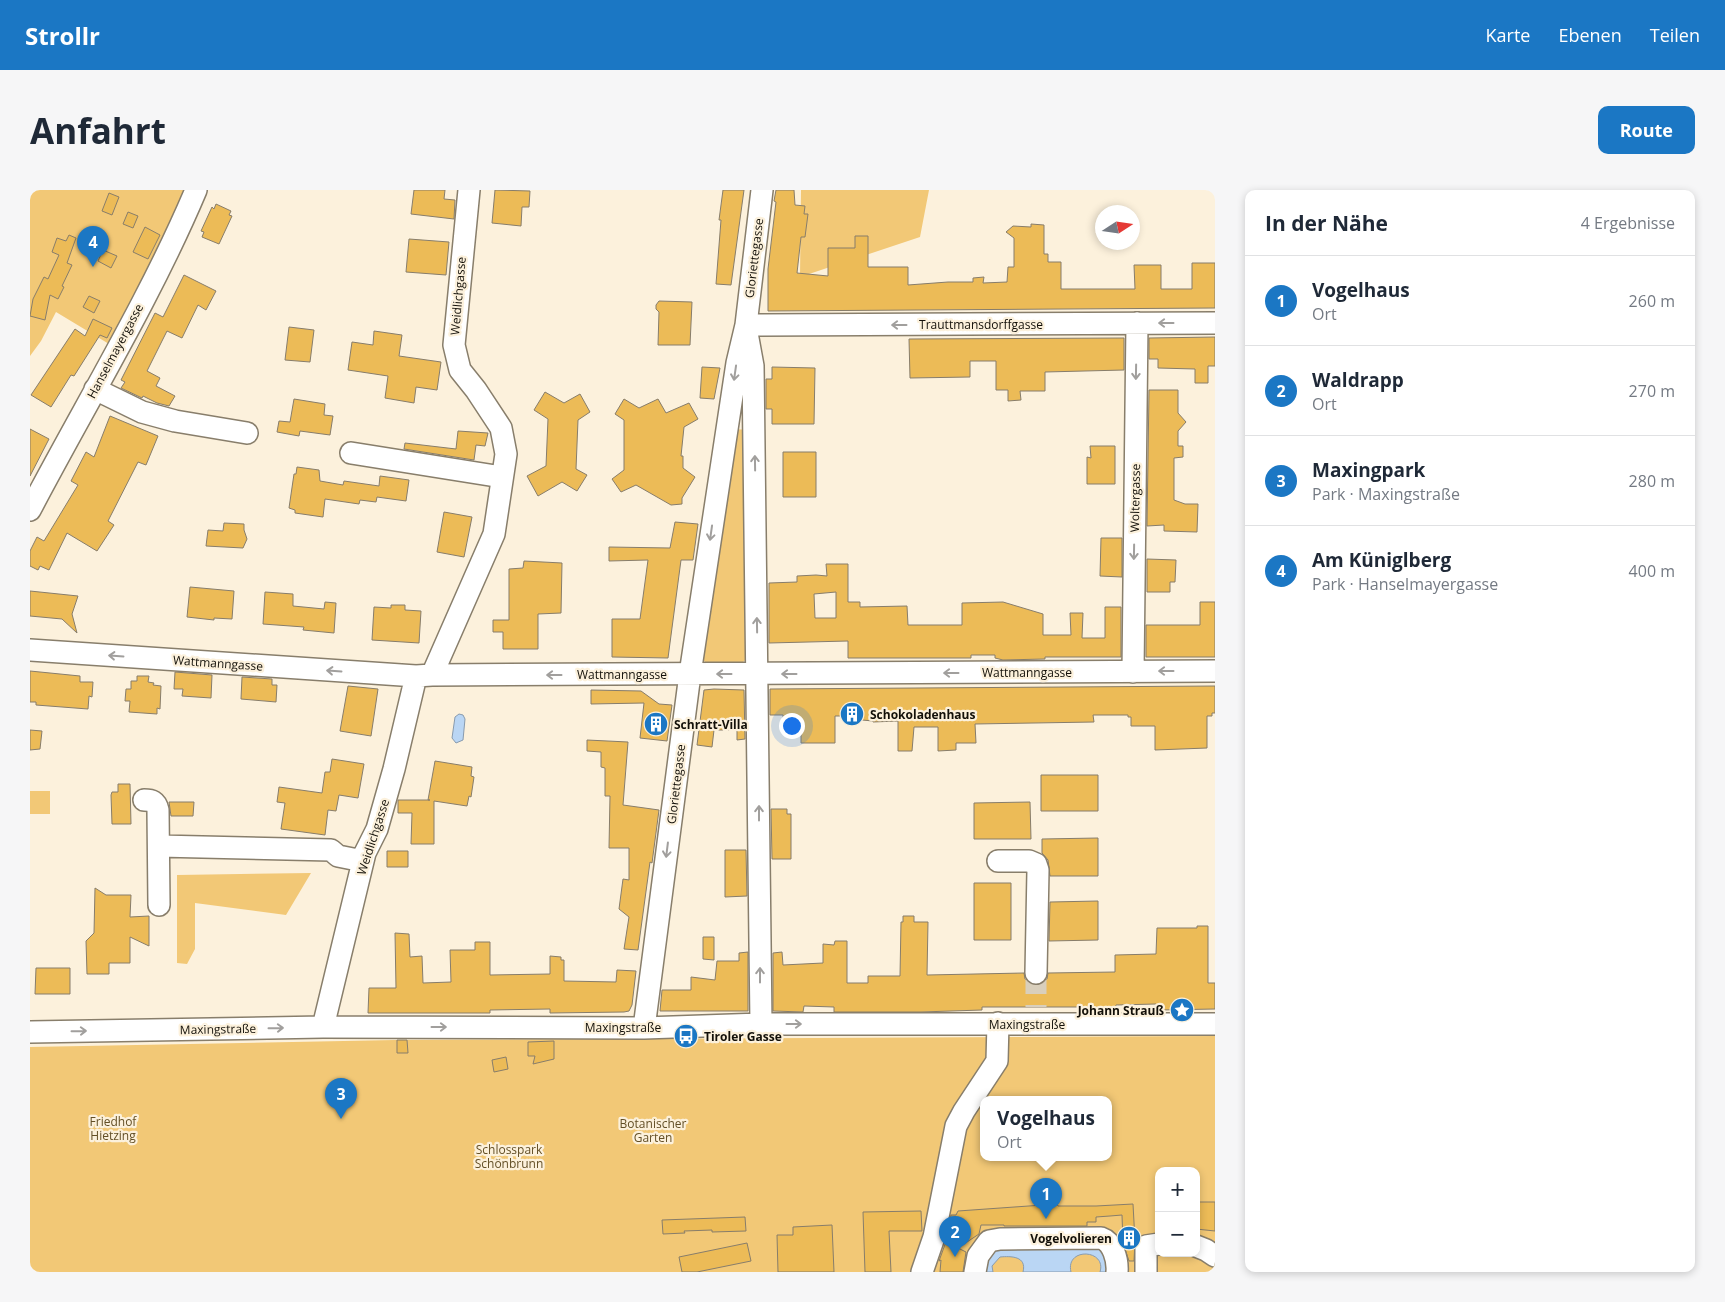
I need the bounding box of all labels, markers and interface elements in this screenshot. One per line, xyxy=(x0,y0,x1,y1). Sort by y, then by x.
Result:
text: Strollr xyxy=(25,19,100,52)
text: Karte xyxy=(1486,23,1530,47)
text: Ebenen xyxy=(1558,23,1622,47)
text: Teilen xyxy=(1650,23,1700,47)
button: Route xyxy=(1598,106,1695,154)
text: Anfahrt xyxy=(30,107,166,154)
north arrow xyxy=(1095,205,1140,250)
text: In der Nähe xyxy=(1265,209,1388,237)
text: 4 Ergebnisse xyxy=(1581,212,1675,234)
street label: Gloriettegasse xyxy=(741,217,767,299)
pin: 4 xyxy=(77,226,109,267)
street label: Weidlichgasse xyxy=(446,256,470,336)
text: Vogelhaus xyxy=(1312,277,1410,303)
text: 1 xyxy=(1276,290,1286,312)
text: 260 m xyxy=(1629,290,1675,312)
street label: Hanselmayergasse xyxy=(83,300,147,401)
text: Ort xyxy=(1312,303,1337,325)
street label: Trauttmansdorffgasse xyxy=(919,316,1043,333)
one-way arrow xyxy=(1159,318,1175,328)
one-way arrow xyxy=(891,320,907,329)
one-way arrow xyxy=(730,364,740,380)
one-way arrow xyxy=(1131,364,1141,380)
text: Waldrapp xyxy=(1312,367,1404,393)
text: 2 xyxy=(1276,380,1286,402)
text: 270 m xyxy=(1629,380,1675,402)
text: Ort xyxy=(1312,393,1337,415)
one-way arrow xyxy=(750,455,759,471)
text: Maxingpark xyxy=(1312,457,1425,483)
street label: Woltergasse xyxy=(1126,463,1144,532)
text: 3 xyxy=(1276,470,1286,492)
text: 280 m xyxy=(1629,470,1675,492)
text: Park · Maxingstraße xyxy=(1312,483,1460,505)
one-way arrow xyxy=(706,525,716,541)
one-way arrow xyxy=(1129,544,1139,560)
text: Am Küniglberg xyxy=(1312,547,1451,573)
text: 4 xyxy=(1276,560,1286,582)
text: 400 m xyxy=(1629,560,1675,582)
text: Park · Hanselmayergasse xyxy=(1312,573,1498,595)
one-way arrow xyxy=(752,617,762,634)
one-way arrow xyxy=(108,651,124,661)
street label: Wattmanngasse xyxy=(172,651,264,675)
street label: Wattmanngasse xyxy=(982,664,1072,681)
one-way arrow xyxy=(327,666,343,675)
street label: Wattmanngasse xyxy=(577,666,667,683)
one-way arrow xyxy=(1159,666,1175,676)
one-way arrow xyxy=(944,668,960,678)
one-way arrow xyxy=(716,669,732,679)
one-way arrow xyxy=(781,669,798,679)
one-way arrow xyxy=(546,670,562,679)
building icon: Schokoladenhaus xyxy=(839,701,865,727)
place label: Schokoladenhaus xyxy=(870,706,975,723)
building icon: Schratt-Villa xyxy=(643,711,669,737)
your location xyxy=(779,713,805,739)
place label: Schratt-Villa xyxy=(674,716,748,733)
street label: Gloriettegasse xyxy=(663,743,689,825)
street label: Weidlichgasse xyxy=(353,797,393,877)
one-way arrow xyxy=(754,805,764,822)
one-way arrow xyxy=(662,842,672,858)
one-way arrow xyxy=(755,968,765,984)
place icon: Johann Strauß xyxy=(1169,997,1195,1023)
place label: Johann Strauß xyxy=(1077,1002,1164,1019)
street label: Maxingstraße xyxy=(989,1016,1065,1033)
street label: Maxingstraße xyxy=(585,1019,661,1036)
one-way arrow xyxy=(785,1019,801,1029)
street label: Maxingstraße xyxy=(180,1020,257,1038)
one-way arrow xyxy=(430,1022,446,1032)
one-way arrow xyxy=(268,1023,284,1033)
bus stop icon: Tiroler Gasse xyxy=(673,1023,699,1049)
one-way arrow xyxy=(70,1026,86,1036)
place label: Tiroler Gasse xyxy=(704,1028,782,1045)
pin: 3 xyxy=(325,1078,357,1119)
popup xyxy=(980,1096,1112,1161)
text: Vogelhaus xyxy=(997,1105,1095,1131)
park label: Friedhof Hietzing xyxy=(90,1113,137,1144)
park label: Botanischer Garten xyxy=(620,1115,686,1146)
text: Ort xyxy=(997,1131,1022,1153)
park label: Schlosspark Schönbrunn xyxy=(475,1141,543,1172)
map controls xyxy=(1155,1167,1200,1257)
button: + xyxy=(1155,1167,1200,1212)
pin: 1 xyxy=(1030,1178,1062,1219)
button: − xyxy=(1155,1212,1200,1257)
pin: 2 xyxy=(939,1216,971,1257)
building icon: Vogelvolieren xyxy=(1116,1225,1142,1251)
place label: Vogelvolieren xyxy=(1030,1230,1112,1247)

